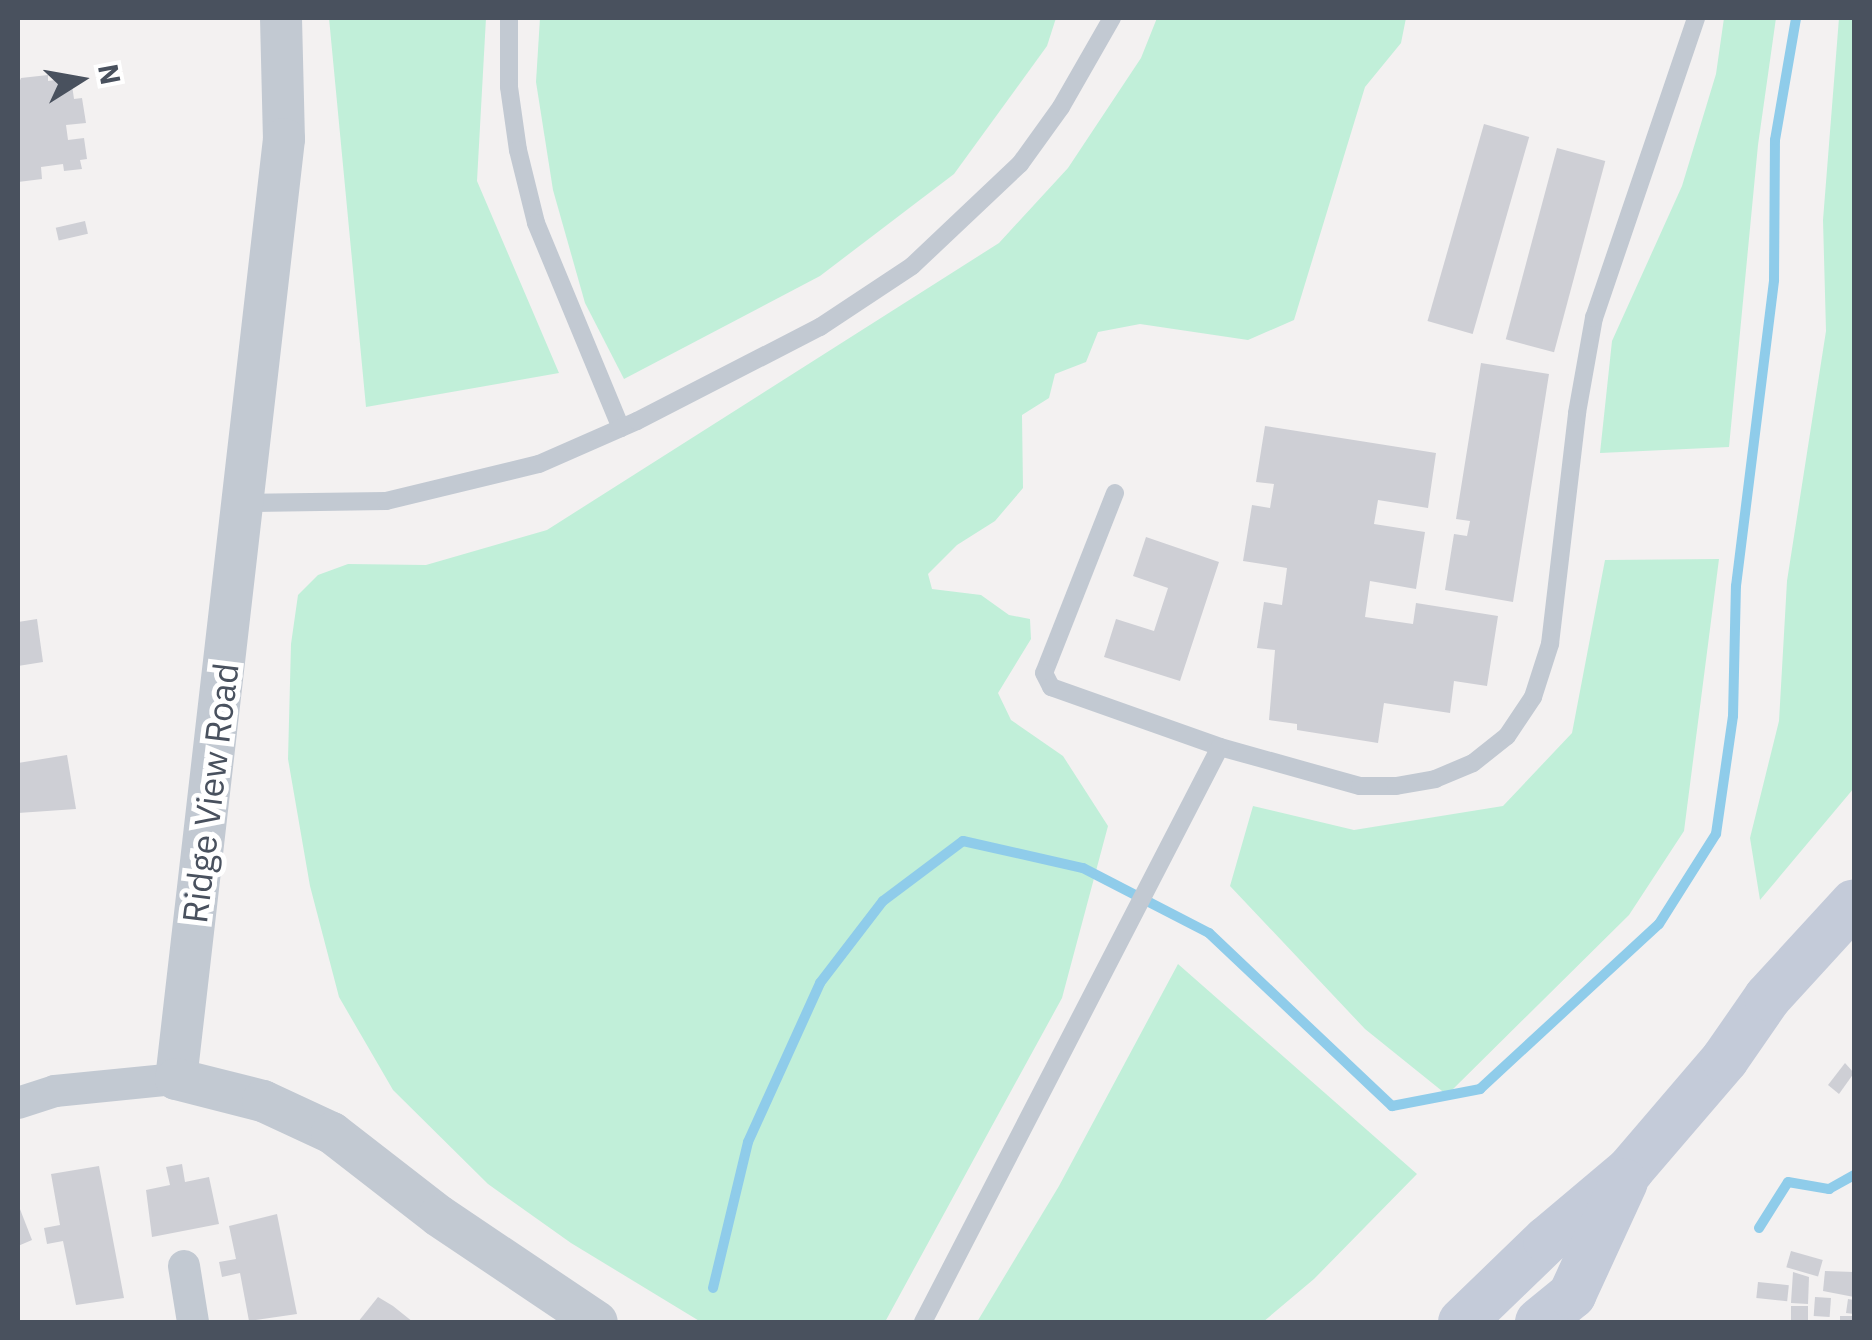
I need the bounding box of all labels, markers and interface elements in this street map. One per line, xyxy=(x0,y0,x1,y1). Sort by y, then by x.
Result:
north arrow xyxy=(30,30,130,130)
text: N xyxy=(90,61,130,88)
street label: Ridge View Road xyxy=(173,660,247,926)

